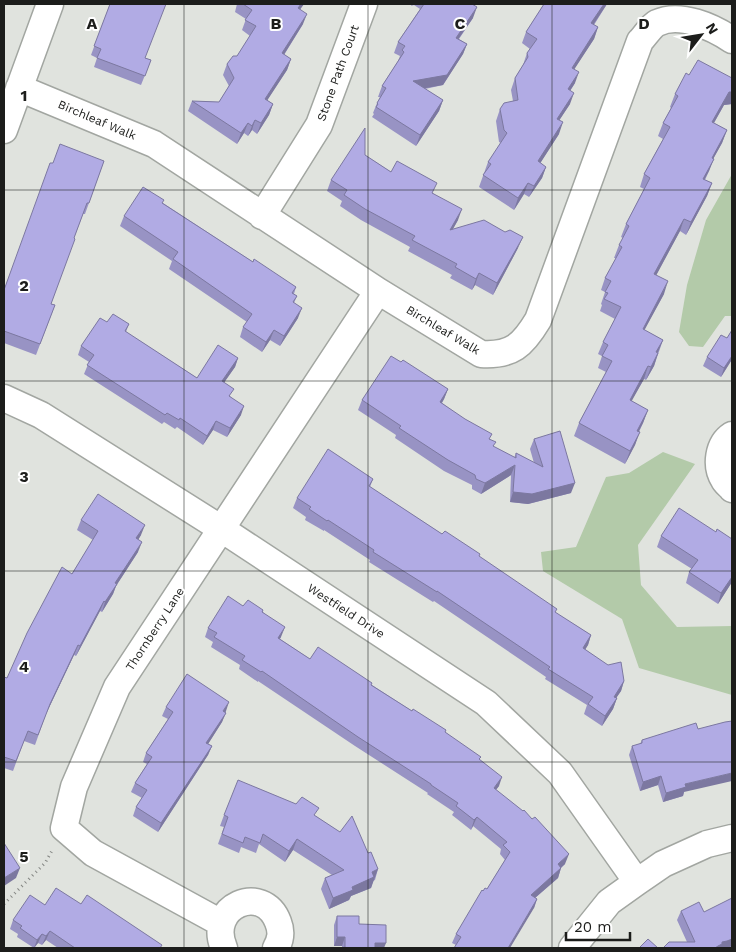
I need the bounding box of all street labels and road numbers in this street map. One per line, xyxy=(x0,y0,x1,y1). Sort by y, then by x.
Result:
street label: Stone Path Court xyxy=(314,23,362,123)
street label: Birchleaf Walk xyxy=(56,97,138,143)
street label: Birchleaf Walk xyxy=(404,302,483,358)
street label: Westfield Drive xyxy=(305,581,387,641)
street label: Thornberry Lane xyxy=(123,585,187,673)

